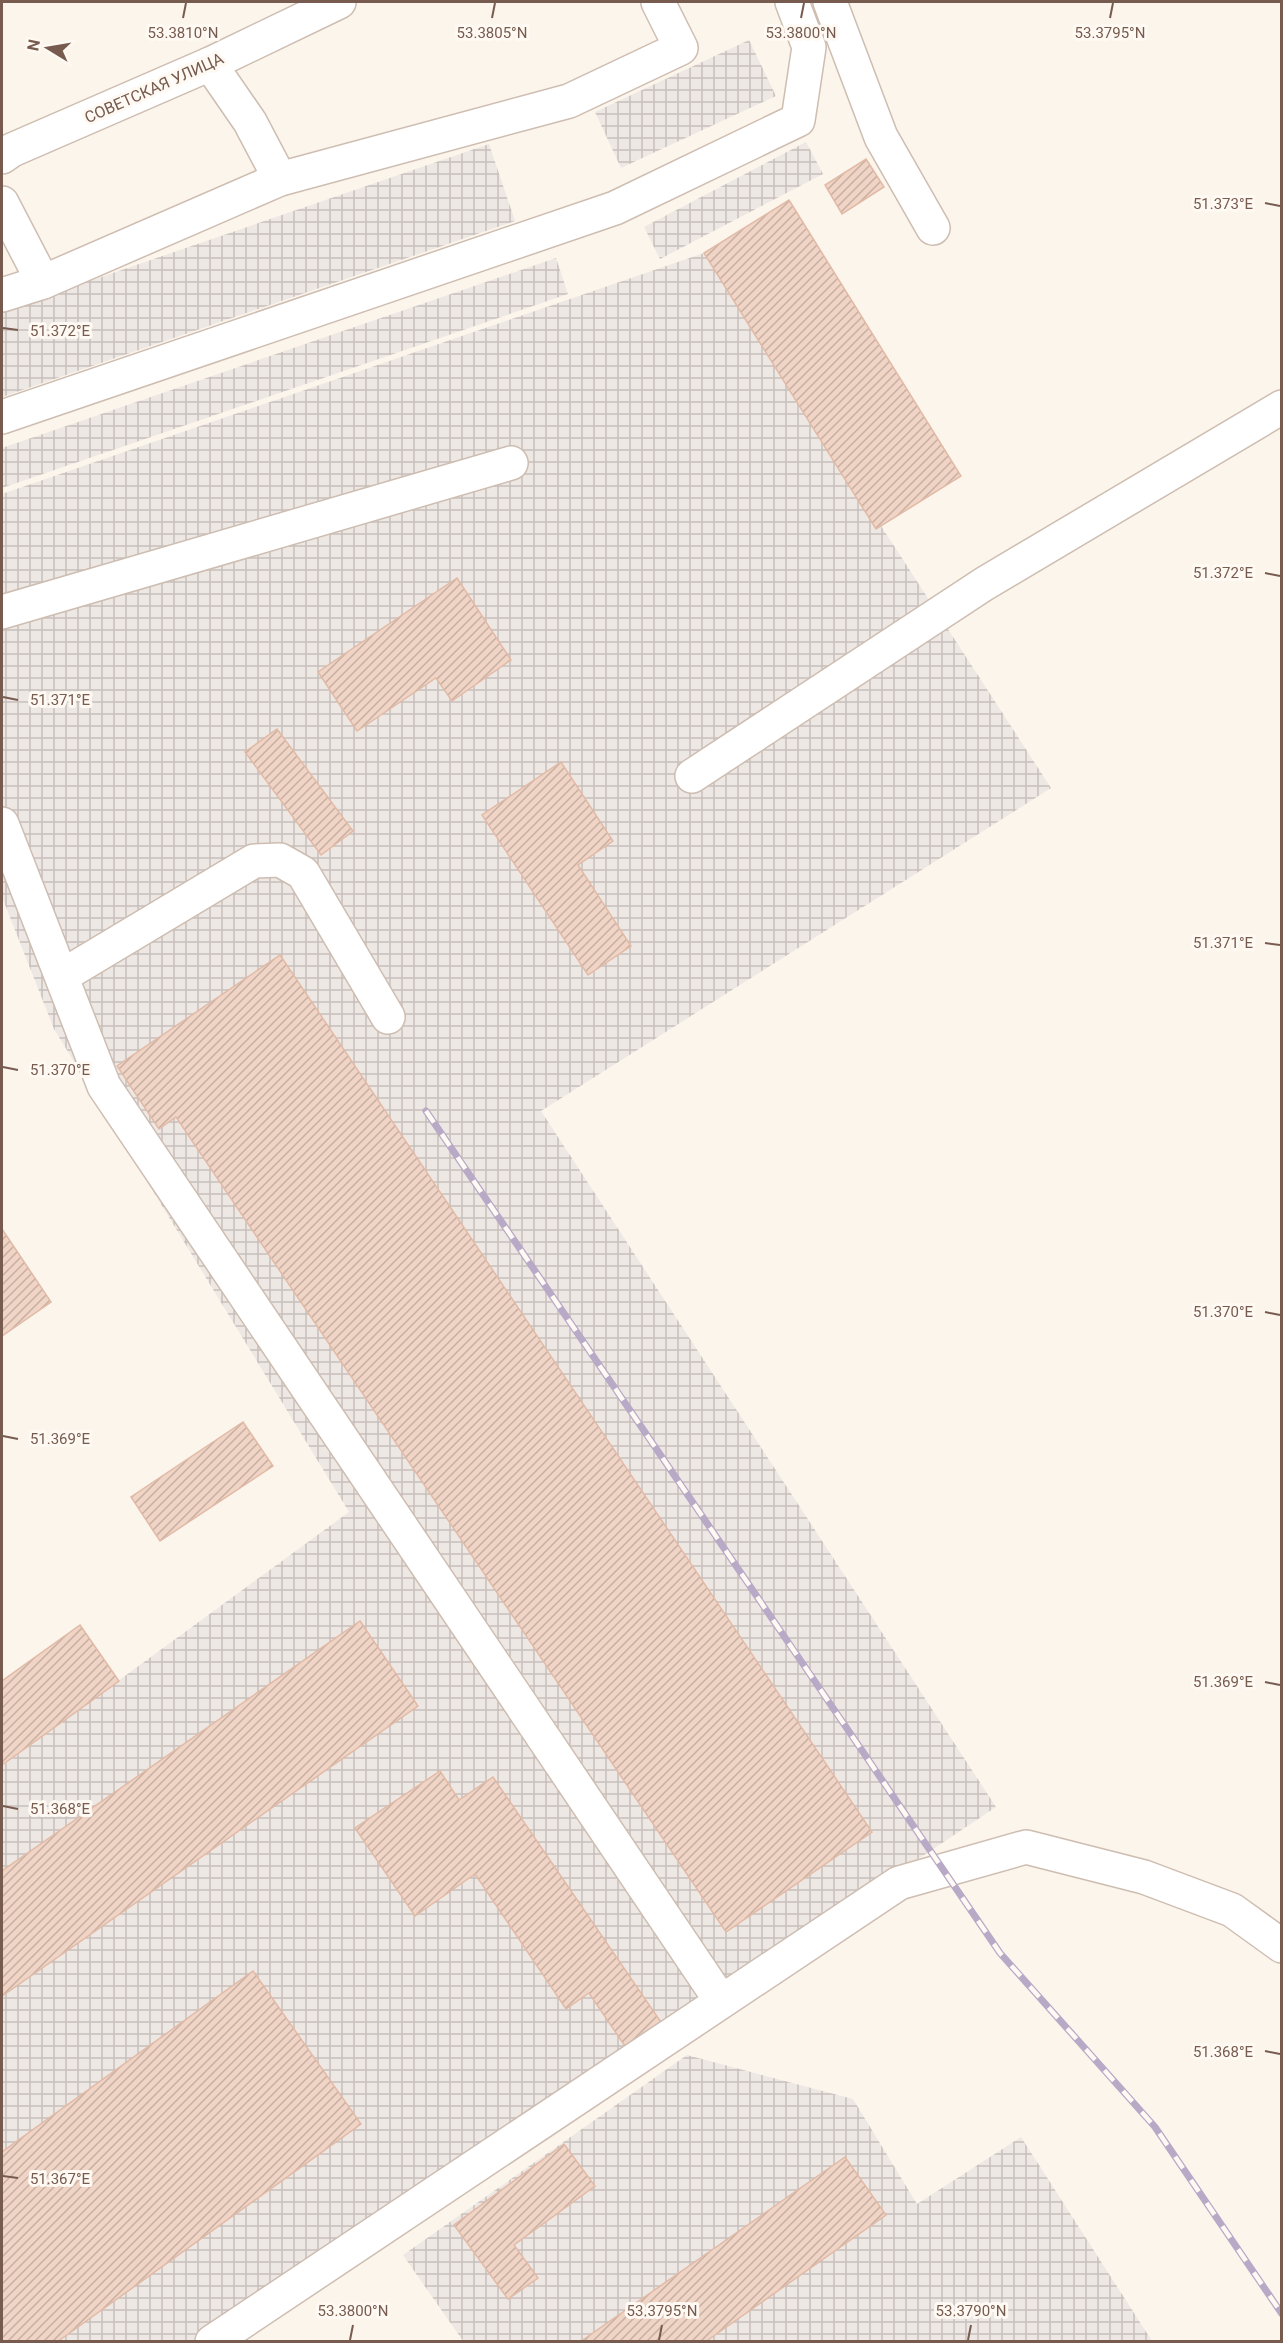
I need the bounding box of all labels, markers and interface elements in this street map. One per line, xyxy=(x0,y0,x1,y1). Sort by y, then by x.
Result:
north arrow xyxy=(18,18,78,78)
text: 53.3810°N xyxy=(148,24,218,42)
text: 53.3805°N xyxy=(457,24,527,42)
text: 53.3800°N xyxy=(766,24,836,42)
text: 53.3795°N xyxy=(1075,24,1145,42)
text: N xyxy=(23,38,44,53)
street label: СОВЕТСКАЯ УЛИЦА xyxy=(82,49,227,127)
text: 51.373°E xyxy=(1193,195,1254,213)
text: 51.372°E xyxy=(30,322,91,340)
text: 51.372°E xyxy=(1193,564,1254,582)
text: 51.371°E xyxy=(30,691,91,709)
text: 51.371°E xyxy=(1193,934,1254,952)
text: 51.370°E xyxy=(30,1061,91,1079)
text: 51.370°E xyxy=(1193,1303,1254,1321)
text: 51.369°E xyxy=(30,1430,91,1448)
text: 51.369°E xyxy=(1193,1673,1254,1691)
text: 51.368°E xyxy=(30,1800,91,1818)
text: 51.368°E xyxy=(1193,2043,1254,2061)
text: 51.367°E xyxy=(30,2170,91,2188)
text: 53.3800°N xyxy=(318,2302,388,2320)
text: 53.3795°N xyxy=(627,2302,697,2320)
text: 53.3790°N xyxy=(936,2302,1006,2320)

